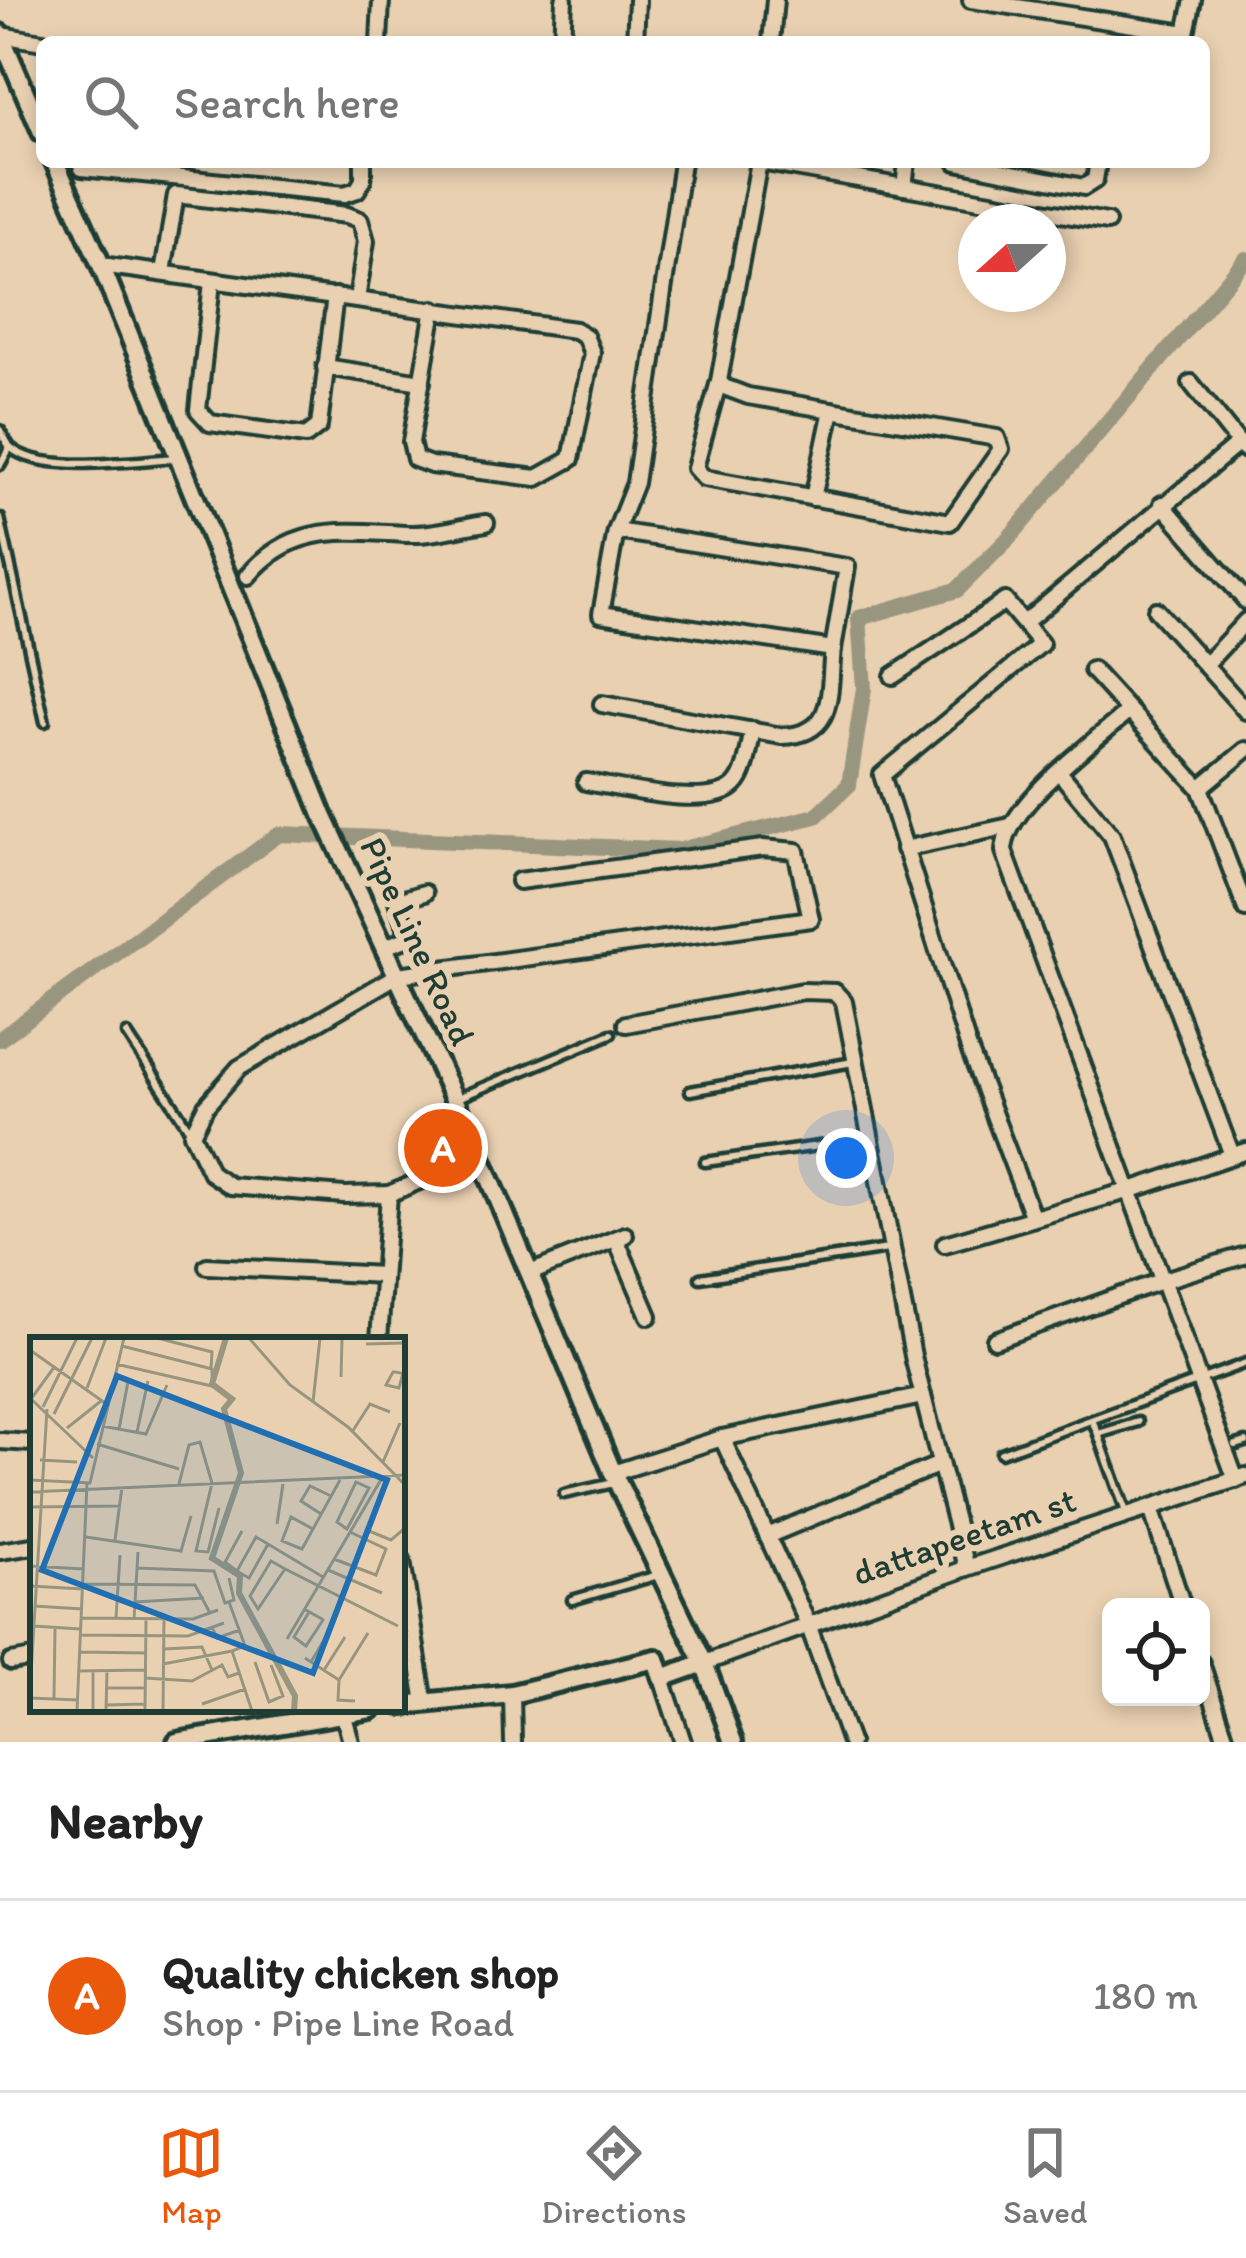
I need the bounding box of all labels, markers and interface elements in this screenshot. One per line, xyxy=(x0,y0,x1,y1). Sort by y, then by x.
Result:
search box xyxy=(36,36,1210,168)
icon: search xyxy=(78,69,144,135)
text: Search here xyxy=(174,75,400,129)
north arrow xyxy=(958,204,1066,312)
street label: Pipe Line Road xyxy=(351,830,485,1052)
pin: A xyxy=(404,1103,482,1193)
your location xyxy=(816,1128,876,1188)
inset map xyxy=(30,1337,405,1712)
street label: dattapeetam st xyxy=(847,1478,1081,1594)
map controls xyxy=(1102,1598,1210,1706)
button: locate xyxy=(1102,1598,1210,1706)
text: Nearby xyxy=(48,1790,203,1851)
text: Quality chicken shop xyxy=(162,1945,559,1999)
text: A xyxy=(75,1972,99,2019)
text: 180 m xyxy=(1093,1972,1198,2019)
text: Shop · Pipe Line Road xyxy=(162,1999,514,2046)
tab: Map xyxy=(158,2120,224,2231)
tab: Directions xyxy=(541,2120,686,2231)
tab: Saved xyxy=(1003,2120,1088,2231)

